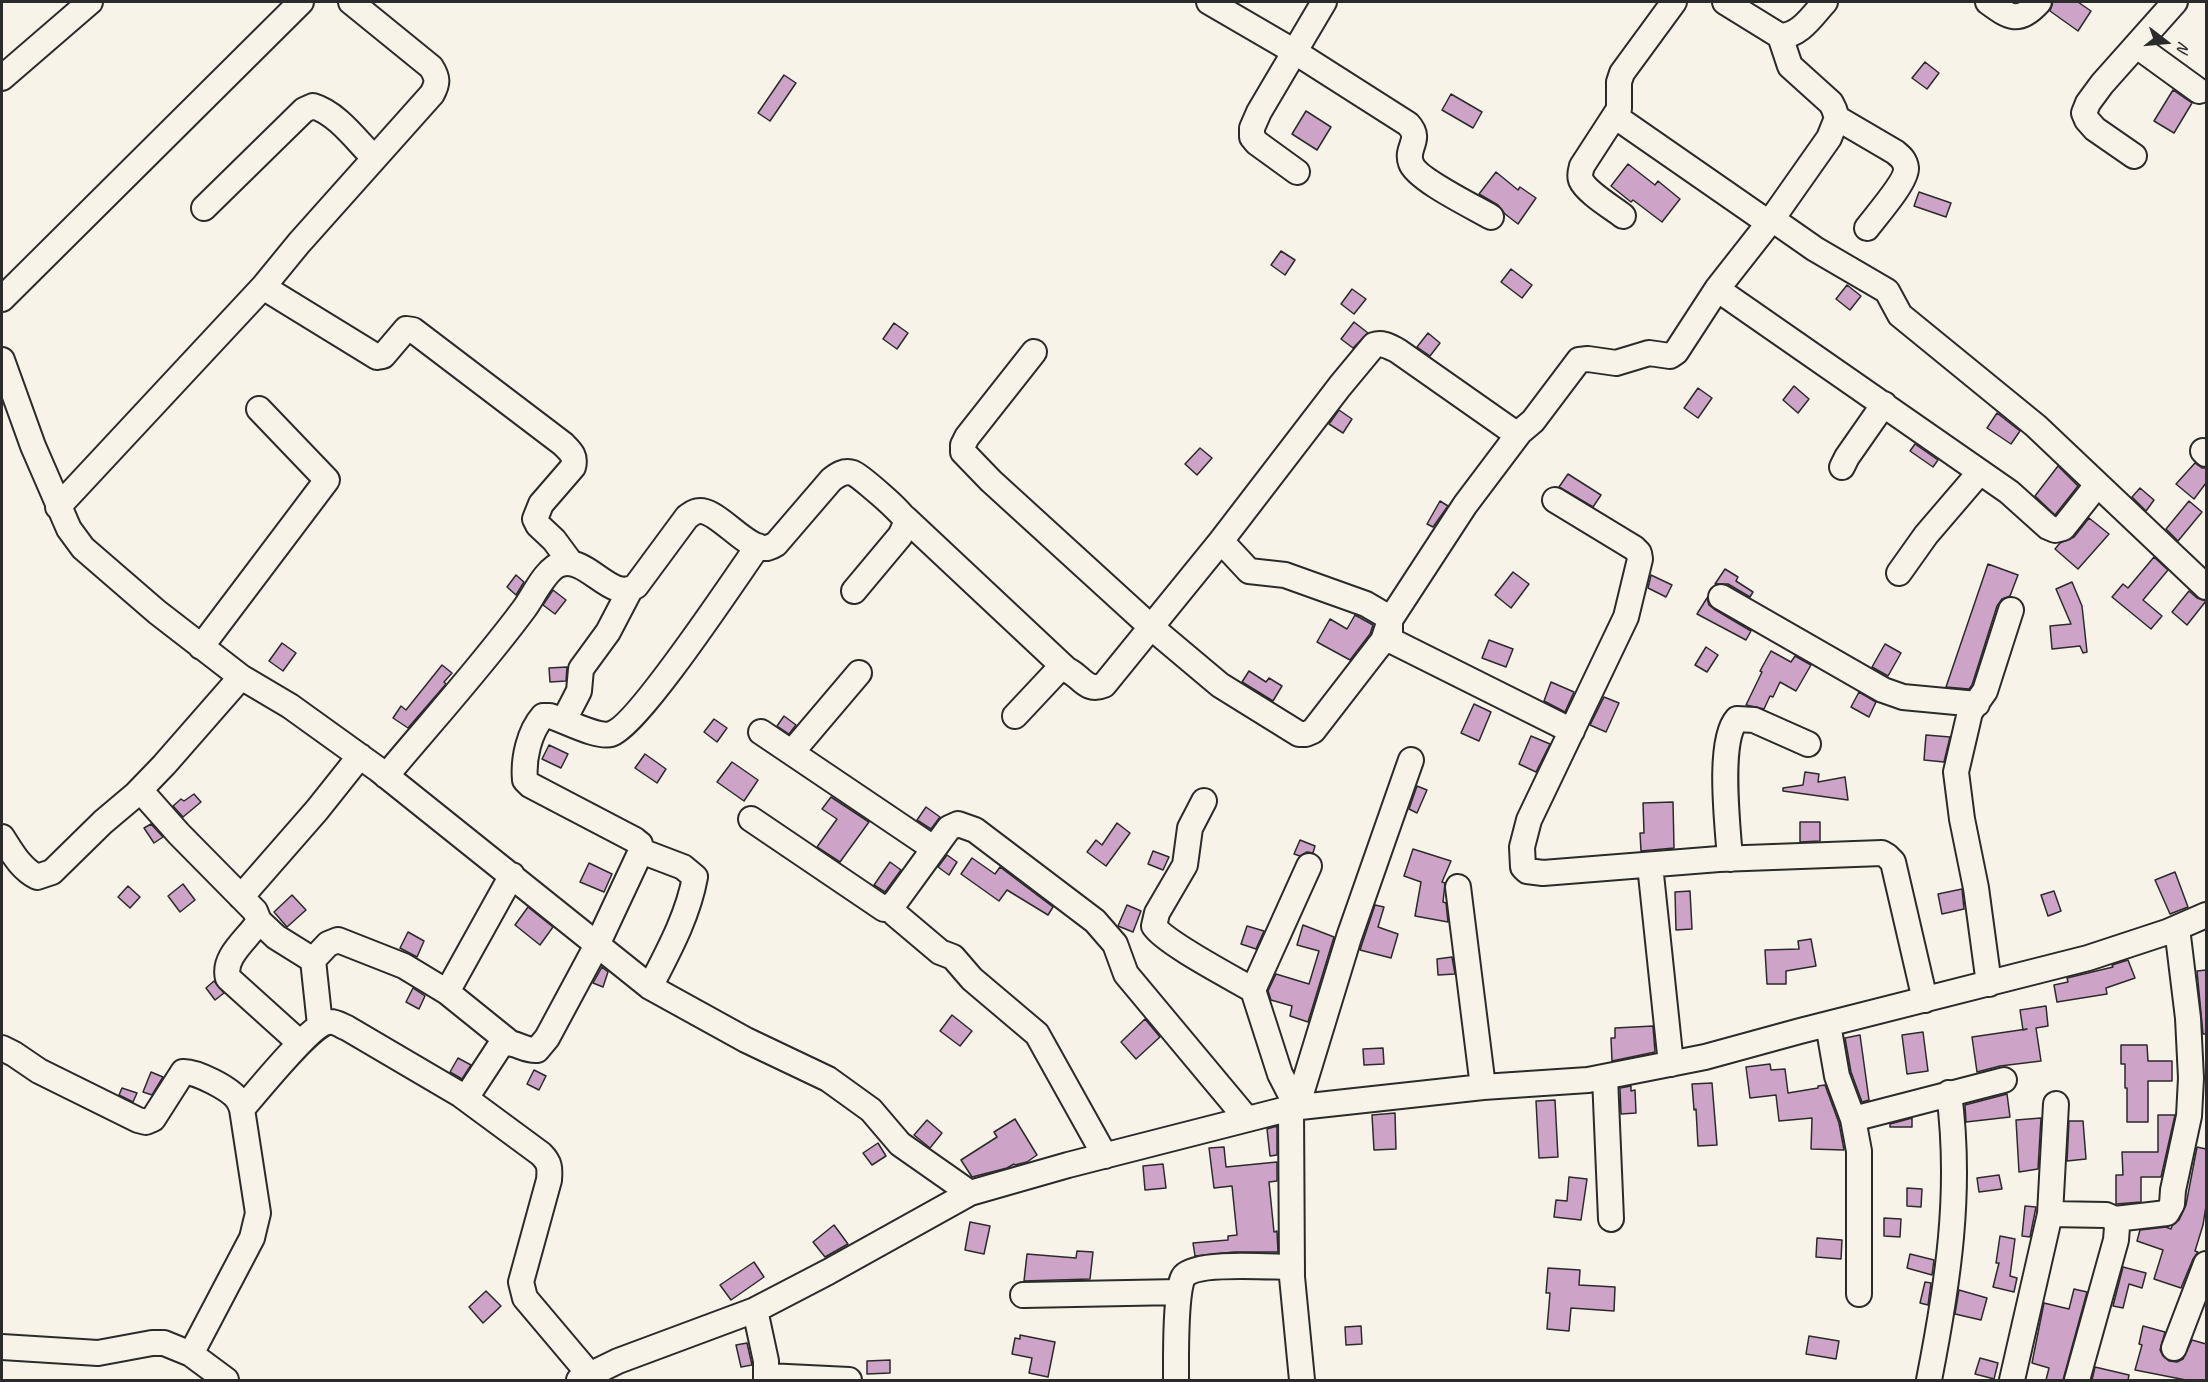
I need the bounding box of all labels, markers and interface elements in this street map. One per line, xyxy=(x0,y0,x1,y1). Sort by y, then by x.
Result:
north arrow xyxy=(2136,12,2196,72)
text: N xyxy=(2172,39,2194,54)

